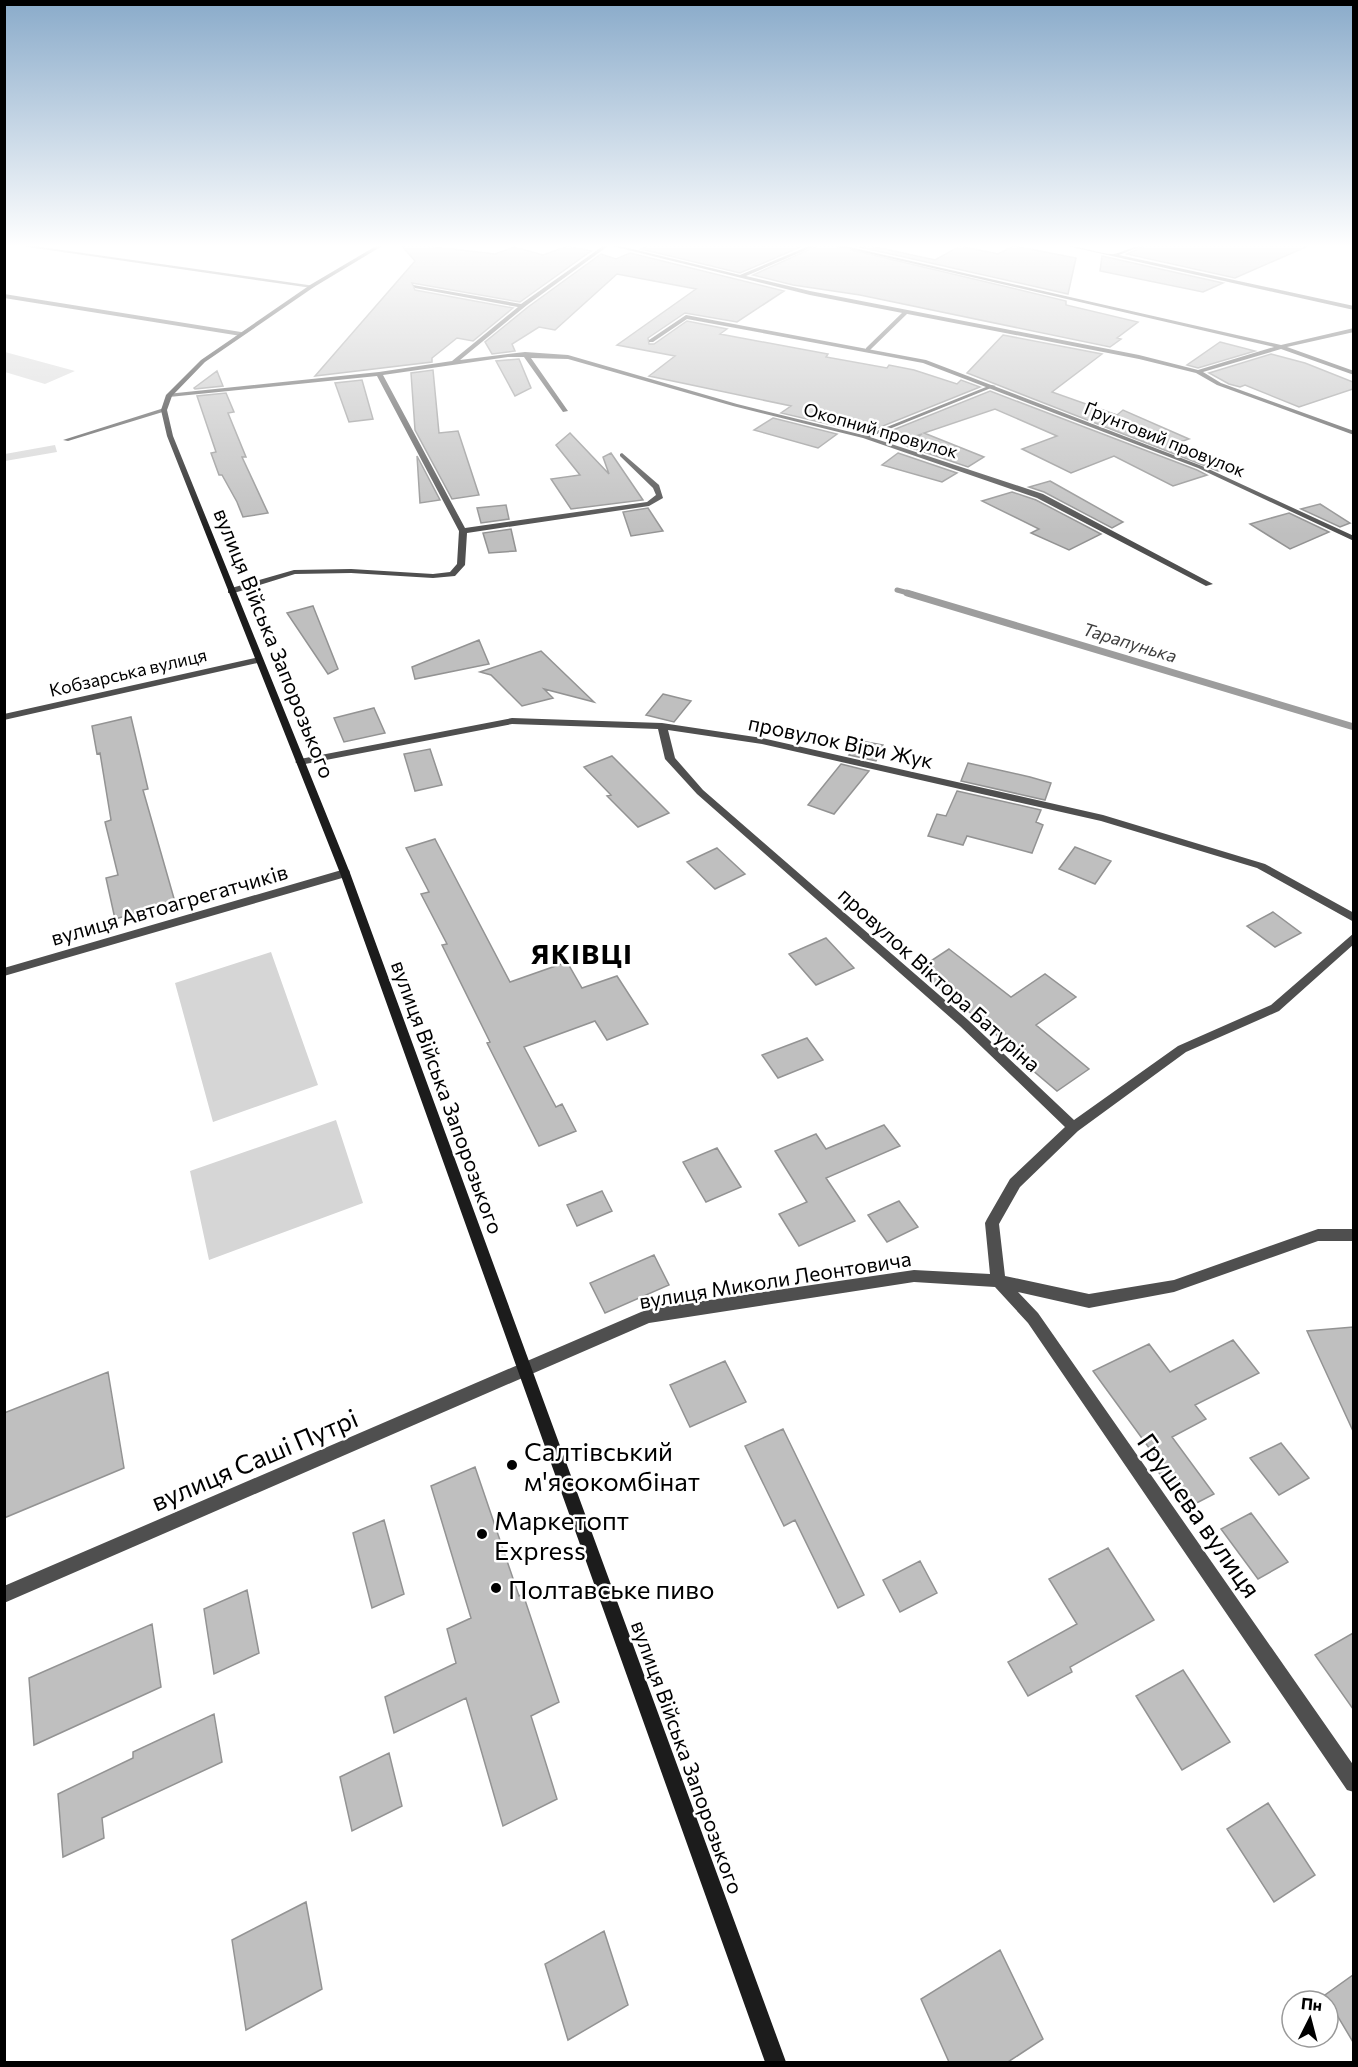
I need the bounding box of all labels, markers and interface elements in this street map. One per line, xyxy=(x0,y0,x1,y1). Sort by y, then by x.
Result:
street label: Окопний провулок xyxy=(801,397,961,463)
street label: Ґрунтовий провулок xyxy=(1081,397,1249,482)
street label: вулиця Війська Запорозького xyxy=(209,504,341,782)
water label: Тарапунька xyxy=(1080,617,1180,667)
street label: Кобзарська вулиця xyxy=(47,643,209,701)
street label: провулок Віри Жук xyxy=(746,709,936,773)
street label: вулиця Автоагрегатчиків xyxy=(48,858,290,950)
street label: провулок Віктора Батуріна xyxy=(834,882,1046,1076)
district label: ЯКІВЦІ xyxy=(531,937,633,970)
street label: вулиця Війська Запорозького xyxy=(387,957,509,1237)
street label: вулиця Миколи Леонтовича xyxy=(637,1245,913,1313)
street label: вулиця Саші Путрі xyxy=(146,1401,362,1517)
street label: Грушева вулиця xyxy=(1132,1427,1268,1603)
place label: Салтівський м'ясокомбінат xyxy=(524,1435,700,1496)
marker: Салтівський м'ясокомбінат xyxy=(505,1458,519,1472)
place label: Маркетопт Express xyxy=(494,1504,629,1565)
marker: Маркетопт Express xyxy=(475,1527,489,1541)
place label: Полтавське пиво xyxy=(508,1573,715,1604)
marker: Полтавське пиво xyxy=(489,1581,503,1595)
street label: вулиця Війська Запорозького xyxy=(627,1617,749,1897)
north arrow xyxy=(1280,1989,1340,2049)
text: Пн xyxy=(1300,1993,1323,2014)

